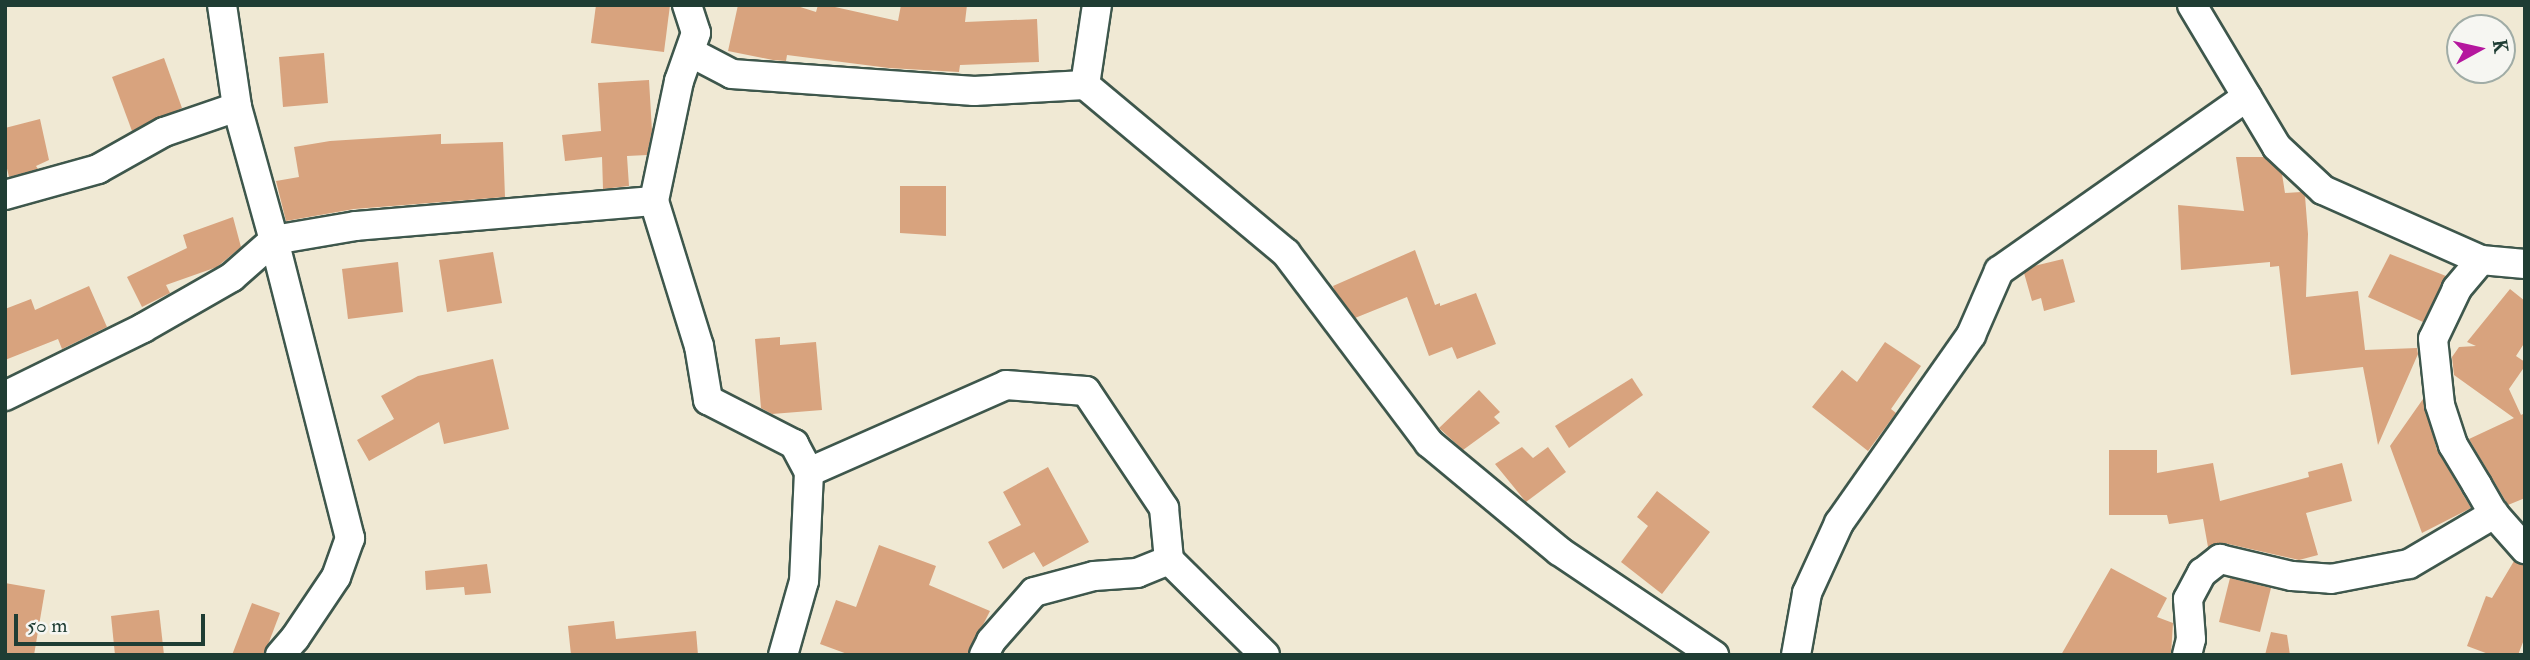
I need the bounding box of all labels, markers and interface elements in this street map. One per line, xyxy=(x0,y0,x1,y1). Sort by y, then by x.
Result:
north arrow xyxy=(2446,14,2516,84)
text: K xyxy=(2487,38,2513,55)
scale bar xyxy=(18,600,208,644)
text: 50 m xyxy=(27,612,68,639)

